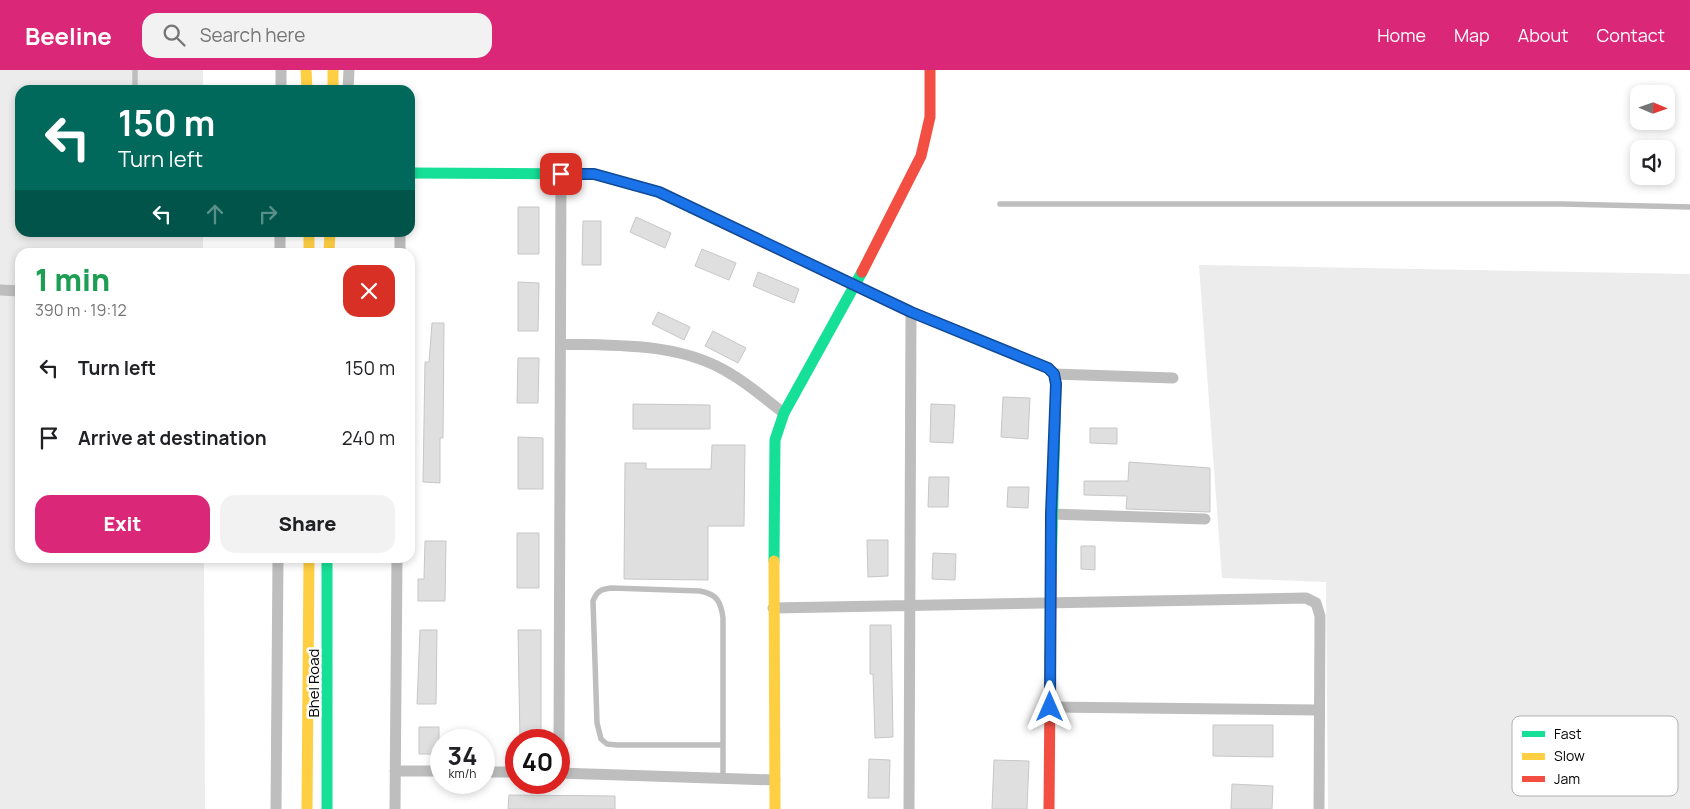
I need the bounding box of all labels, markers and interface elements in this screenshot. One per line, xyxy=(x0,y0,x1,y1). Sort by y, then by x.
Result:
search box xyxy=(142,13,492,58)
text: Beeline xyxy=(25,19,112,52)
icon: search xyxy=(160,21,188,49)
text: Search here xyxy=(200,22,305,48)
text: Home xyxy=(1377,23,1426,47)
text: Map xyxy=(1454,23,1490,47)
text: About xyxy=(1518,23,1568,47)
text: Contact xyxy=(1596,23,1665,47)
north arrow xyxy=(1630,85,1675,130)
map controls xyxy=(1630,85,1675,185)
text: 150 m xyxy=(118,99,215,147)
icon: left xyxy=(35,105,100,170)
button: sound xyxy=(1630,140,1675,185)
text: Turn left xyxy=(118,144,203,174)
pin xyxy=(540,153,582,195)
icon: arrive xyxy=(547,160,575,188)
icon: left xyxy=(148,200,176,228)
icon: ahead xyxy=(201,200,229,228)
icon: right xyxy=(254,200,282,228)
text: 1 min xyxy=(35,259,110,300)
button: close xyxy=(343,265,395,317)
text: 390 m · 19:12 xyxy=(35,299,127,321)
icon: left xyxy=(35,354,63,382)
text: Turn left xyxy=(78,355,156,381)
text: 150 m xyxy=(345,355,395,381)
icon: arrive xyxy=(35,424,63,452)
text: Arrive at destination xyxy=(78,425,267,451)
text: 240 m xyxy=(342,425,395,451)
button: Exit xyxy=(35,495,210,553)
button: Share xyxy=(220,495,395,553)
street label: Bhel Road xyxy=(303,649,324,717)
position arrow xyxy=(1023,680,1075,732)
legend xyxy=(1512,716,1678,796)
text: Fast xyxy=(1554,724,1582,743)
speed limit sign: 40 xyxy=(505,729,570,794)
text: 34 xyxy=(448,738,477,773)
text: Slow xyxy=(1554,746,1585,765)
text: km/h xyxy=(449,765,476,782)
text: Jam xyxy=(1554,769,1580,788)

